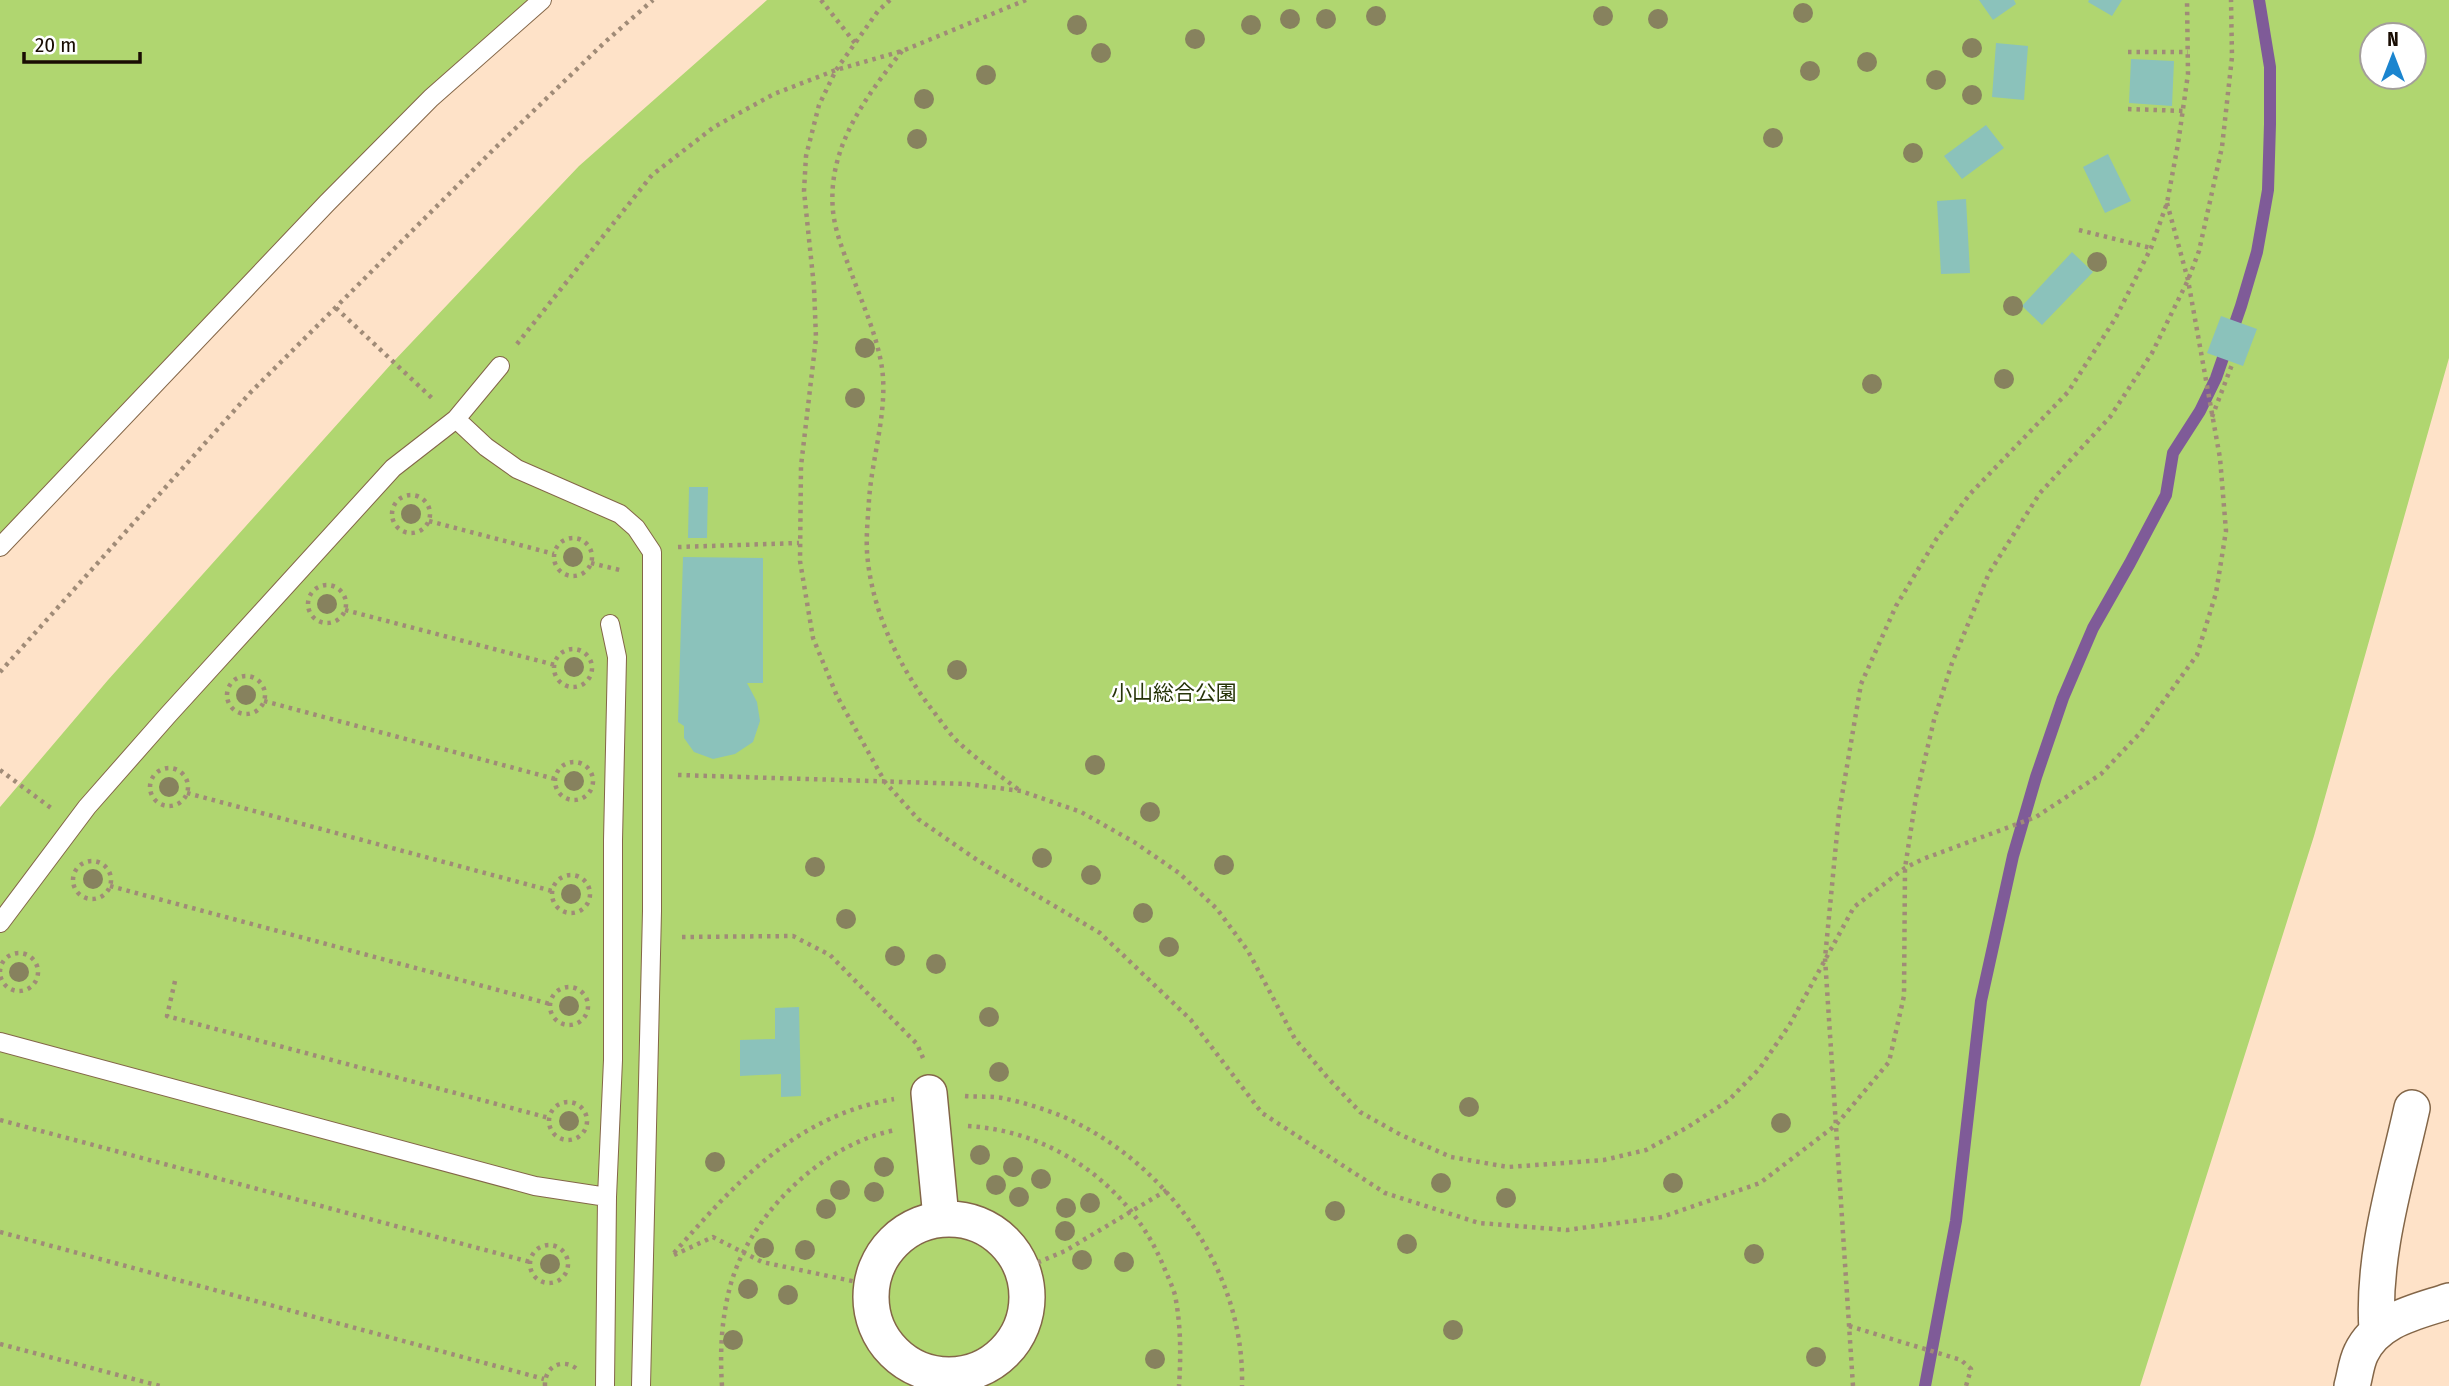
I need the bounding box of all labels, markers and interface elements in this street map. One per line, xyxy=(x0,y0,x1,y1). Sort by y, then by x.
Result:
scale bar xyxy=(24,21,140,65)
north arrow xyxy=(2358,21,2428,91)
text: N xyxy=(2387,28,2399,51)
text: 20 m xyxy=(35,32,76,58)
park label: 小山総合公園 xyxy=(1111,680,1237,706)

